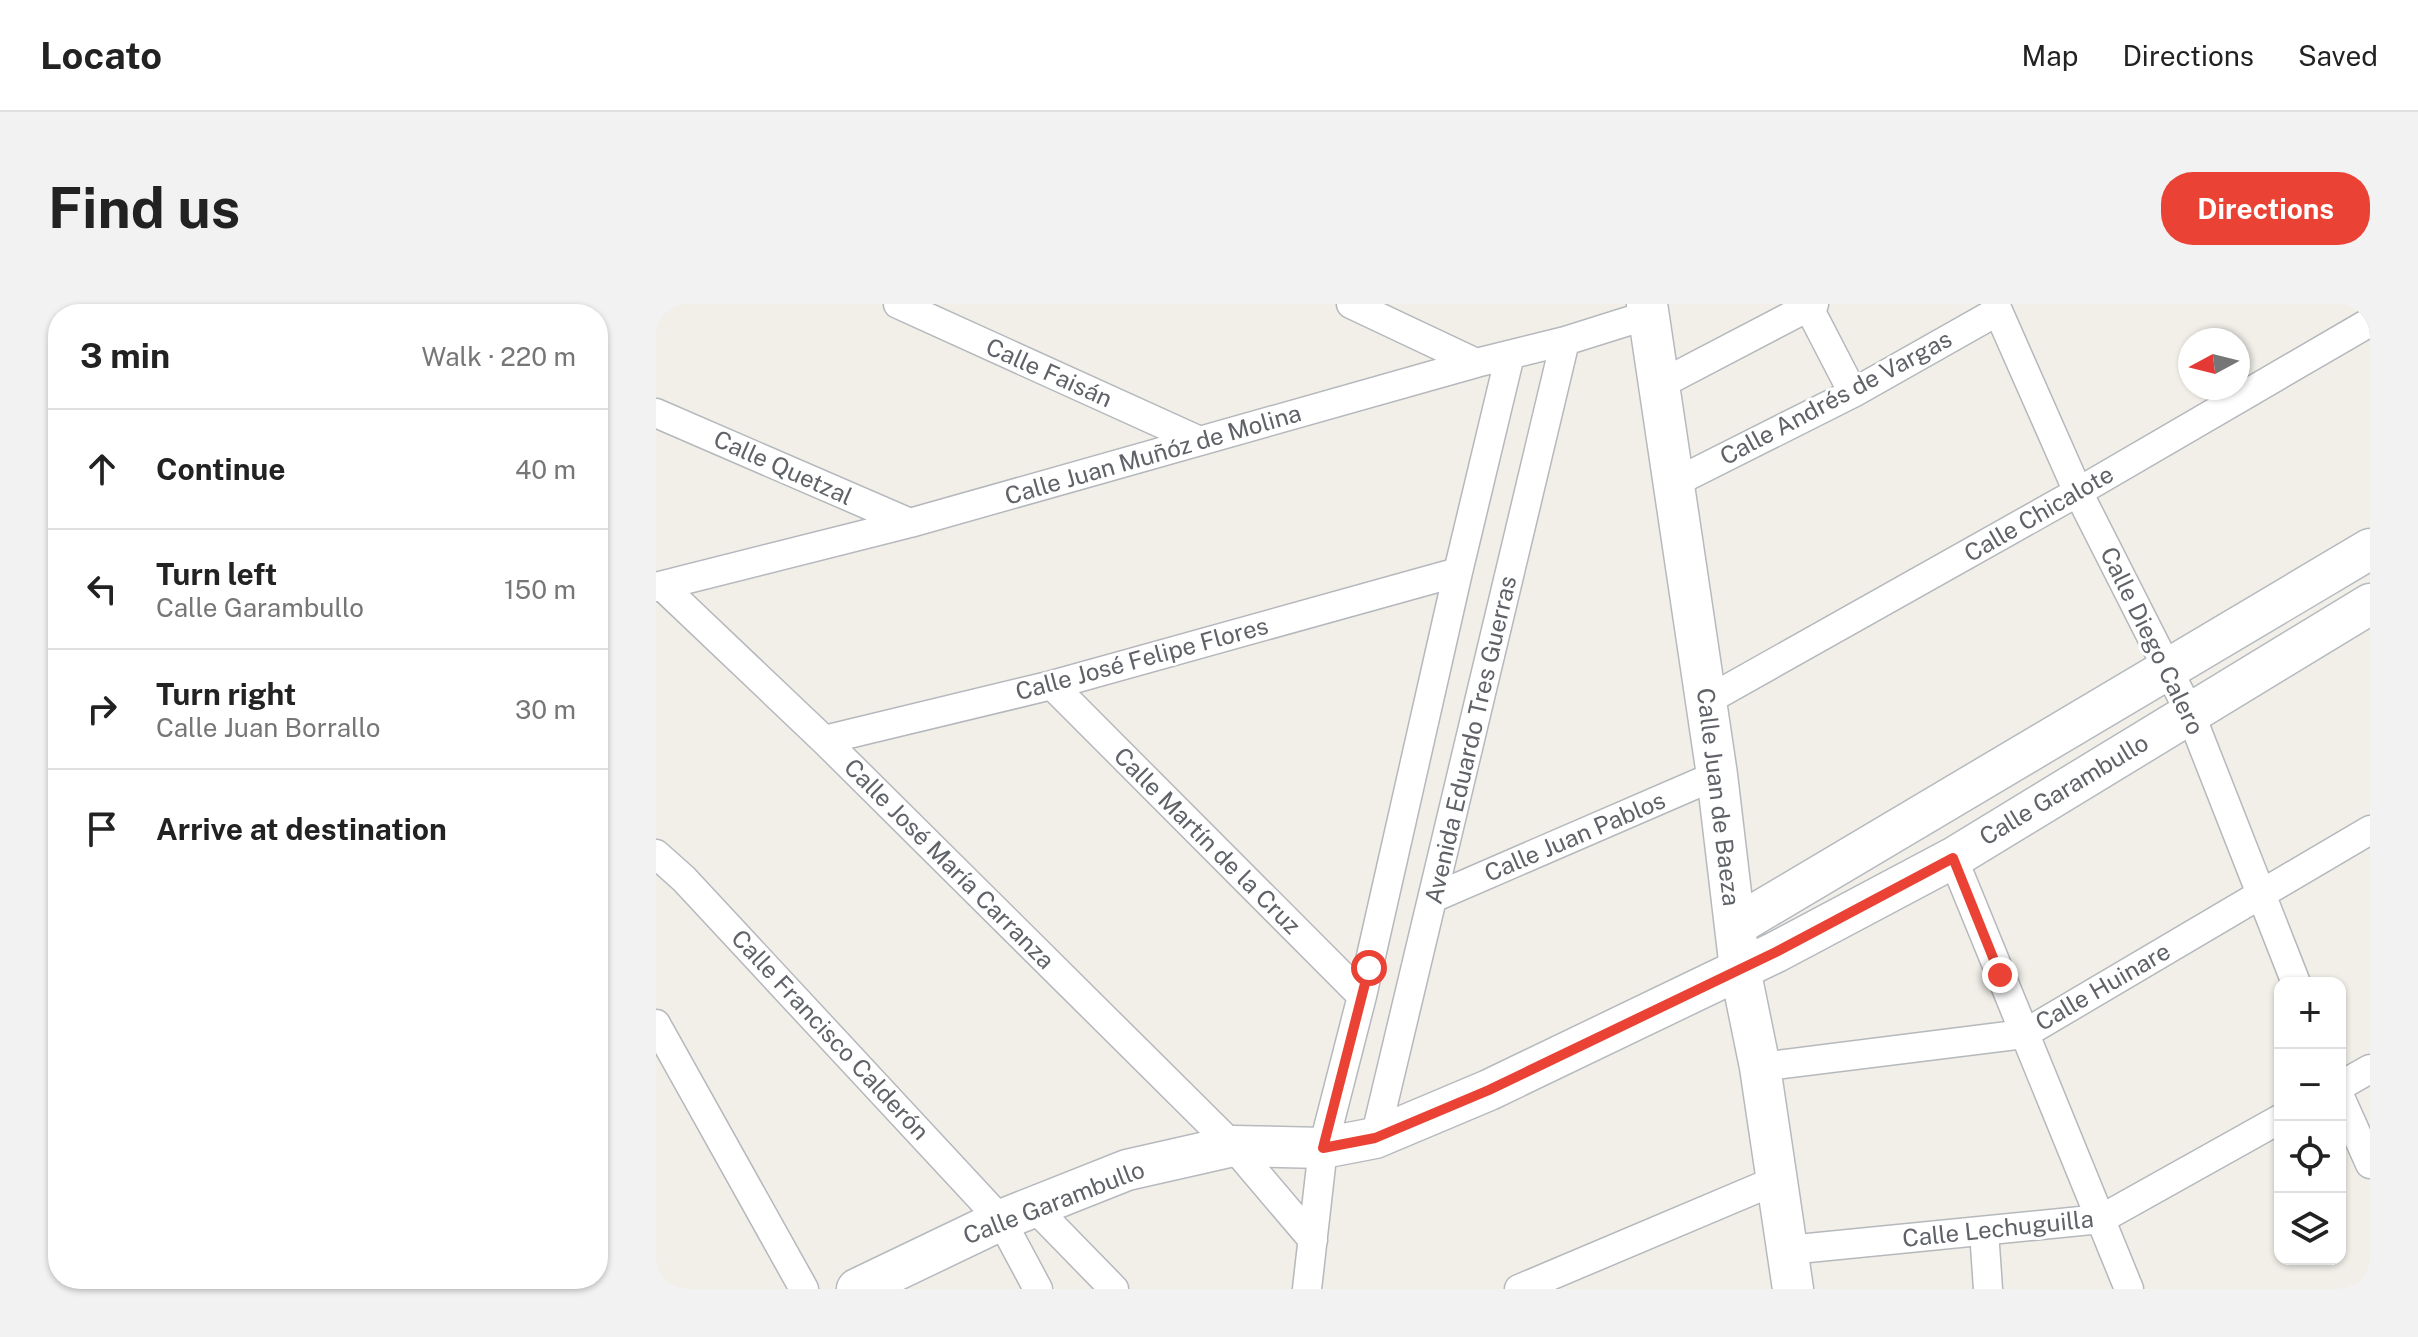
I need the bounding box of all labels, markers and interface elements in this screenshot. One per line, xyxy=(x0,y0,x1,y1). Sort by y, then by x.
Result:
text: Locato xyxy=(40,33,162,78)
text: Map xyxy=(2022,39,2078,72)
text: Directions xyxy=(2122,39,2254,72)
text: Saved xyxy=(2298,39,2378,72)
button: Directions xyxy=(2161,172,2370,245)
text: Find us xyxy=(48,175,240,241)
street label: Calle Andrés de Vargas xyxy=(1715,324,1956,470)
north arrow xyxy=(2178,328,2250,400)
street label: Calle Faisán xyxy=(982,332,1117,412)
text: 3 min xyxy=(80,336,170,376)
text: Walk · 220 m xyxy=(421,341,576,372)
street label: Calle Juan Muñóz de Molina xyxy=(1001,398,1304,510)
street label: Calle Quetzal xyxy=(710,424,857,510)
icon: ahead xyxy=(80,447,124,491)
text: Continue xyxy=(156,451,286,487)
text: 40 m xyxy=(515,454,576,485)
street label: Calle Chicalote xyxy=(1959,459,2118,567)
street label: Calle Diego Calero xyxy=(2095,542,2210,739)
text: Turn left xyxy=(156,556,277,592)
icon: left xyxy=(80,567,124,611)
street label: Avenida Eduardo Tres Guerras xyxy=(1419,573,1521,907)
text: 150 m xyxy=(504,574,576,605)
text: Calle Garambullo xyxy=(156,592,364,623)
street label: Calle José Felipe Flores xyxy=(1012,611,1271,705)
text: Turn right xyxy=(156,676,296,712)
street label: Calle Juan de Baeza xyxy=(1692,686,1746,908)
icon: right xyxy=(80,687,124,731)
text: 30 m xyxy=(515,694,576,725)
text: Calle Juan Borrallo xyxy=(156,712,380,743)
street label: Calle Garambullo xyxy=(1974,728,2153,851)
street label: Calle Martín de la Cruz xyxy=(1109,741,1307,939)
street label: Calle José María Carranza xyxy=(839,752,1061,974)
street label: Calle Juan Pablos xyxy=(1480,785,1669,887)
icon: arrive xyxy=(80,807,124,851)
text: Arrive at destination xyxy=(156,811,447,847)
street label: Calle Francisco Calderón xyxy=(726,924,935,1145)
street label: Calle Huinare xyxy=(2030,936,2175,1036)
route start xyxy=(1351,950,1387,986)
route end xyxy=(1982,957,2018,993)
map controls xyxy=(2274,977,2346,1265)
button: + xyxy=(2274,977,2346,1049)
button: − xyxy=(2274,1049,2346,1121)
button: locate xyxy=(2274,1121,2346,1193)
street label: Calle Garambullo xyxy=(959,1155,1148,1250)
button: layers xyxy=(2274,1193,2346,1265)
street label: Calle Lechuguilla xyxy=(1901,1204,2095,1252)

